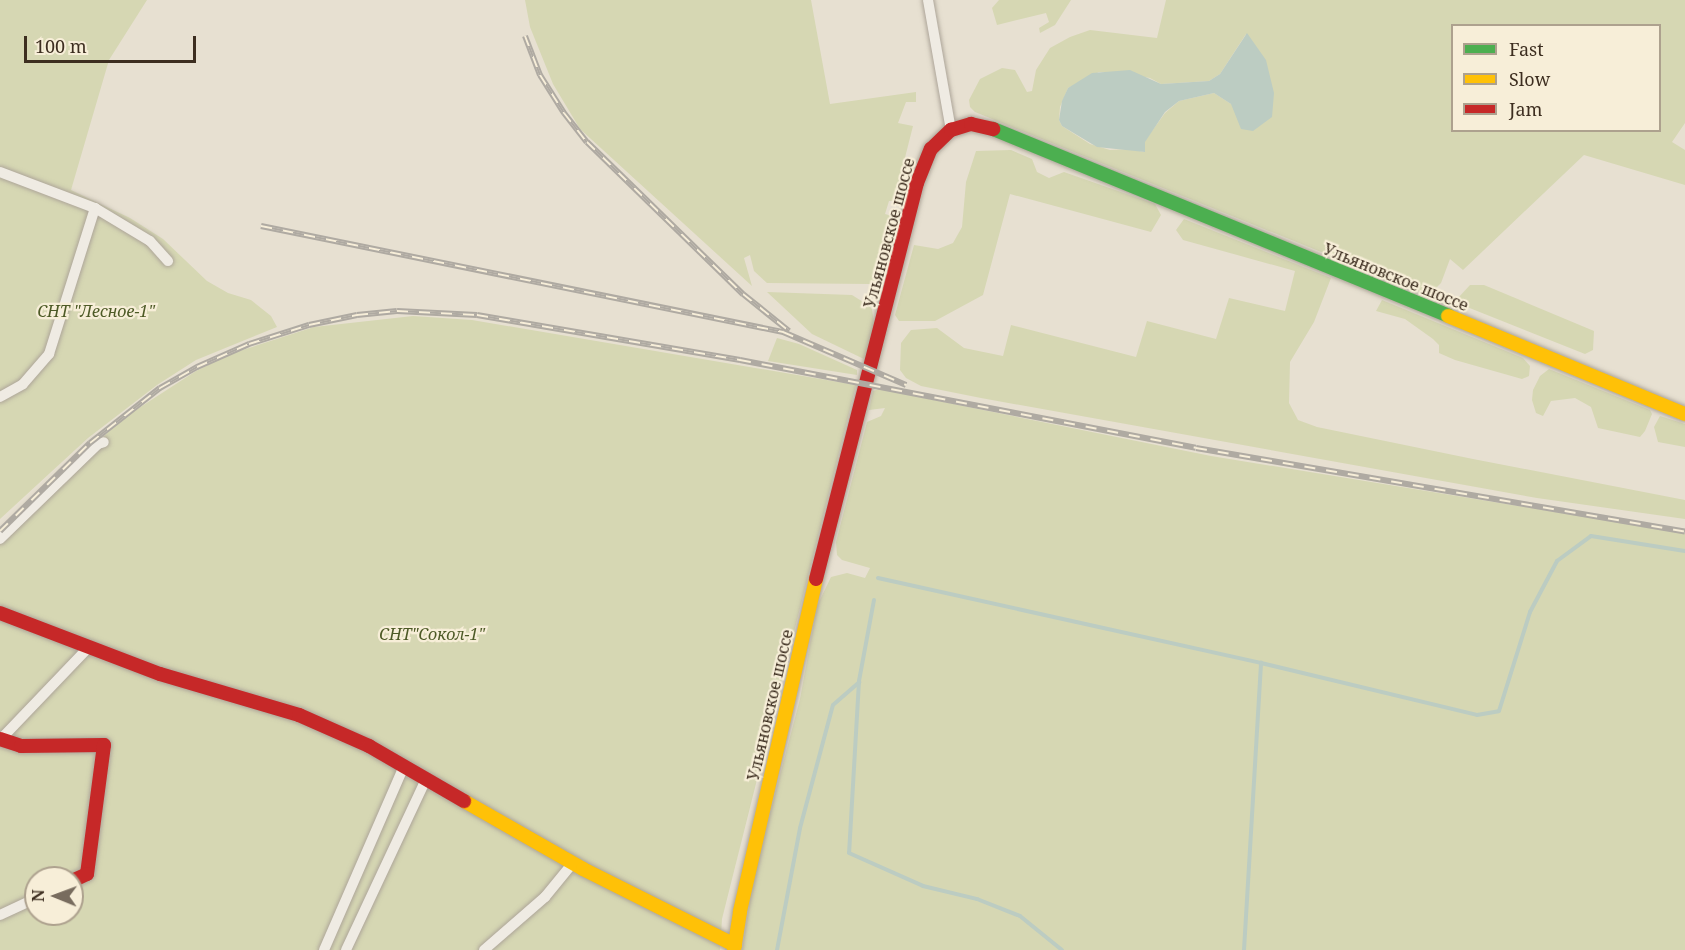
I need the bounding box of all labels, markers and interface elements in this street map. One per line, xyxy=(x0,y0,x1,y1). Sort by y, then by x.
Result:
scale bar xyxy=(27,24,200,62)
legend xyxy=(1451,24,1661,132)
text: 100 m xyxy=(35,34,87,58)
text: Fast xyxy=(1509,37,1544,61)
text: Slow xyxy=(1509,67,1550,91)
text: Jam xyxy=(1509,97,1543,121)
street label: Ульяновское шоссе xyxy=(860,156,918,310)
street label: Ульяновское шоссе xyxy=(1321,239,1471,315)
park label: СНТ "Лесное-1" xyxy=(37,301,155,321)
park label: СНТ"Сокол-1" xyxy=(379,624,485,644)
street label: Ульяновское шоссе xyxy=(743,627,797,783)
north arrow xyxy=(24,866,84,926)
text: N xyxy=(27,889,49,902)

